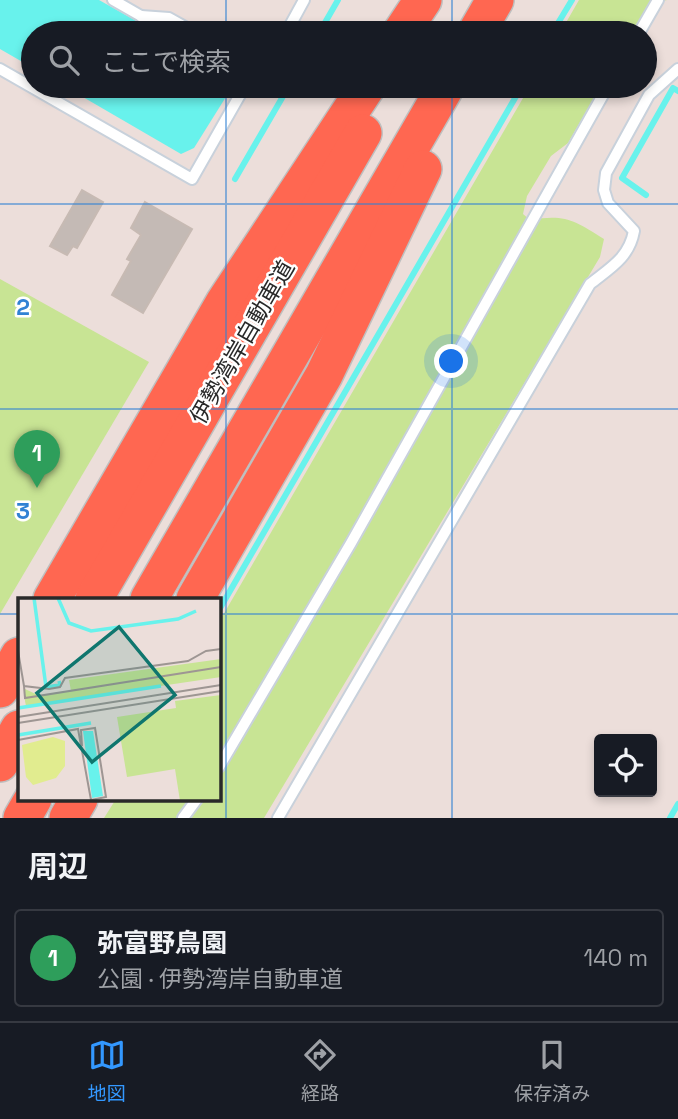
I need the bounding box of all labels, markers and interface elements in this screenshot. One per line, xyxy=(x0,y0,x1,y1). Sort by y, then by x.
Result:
search box xyxy=(21,21,657,98)
icon: search xyxy=(45,41,83,79)
text: ここで検索 xyxy=(101,45,231,79)
street label: 伊勢湾岸自動車道 xyxy=(183,255,301,429)
text: 2 xyxy=(16,292,30,322)
your location xyxy=(434,344,468,378)
pin: 1 xyxy=(14,430,60,488)
text: 3 xyxy=(16,496,30,526)
inset map xyxy=(18,598,220,800)
map controls xyxy=(594,734,657,797)
button: locate xyxy=(594,734,657,797)
text: 周辺 xyxy=(28,847,88,886)
text: 弥富野鳥園 xyxy=(97,926,227,960)
text: 1 xyxy=(48,943,58,973)
text: 140 m xyxy=(584,943,648,973)
text: 公園 · 伊勢湾岸自動車道 xyxy=(97,964,343,994)
tab: 地図 xyxy=(88,1036,126,1106)
tab: 経路 xyxy=(301,1036,339,1106)
tab: 保存済み xyxy=(514,1036,590,1106)

